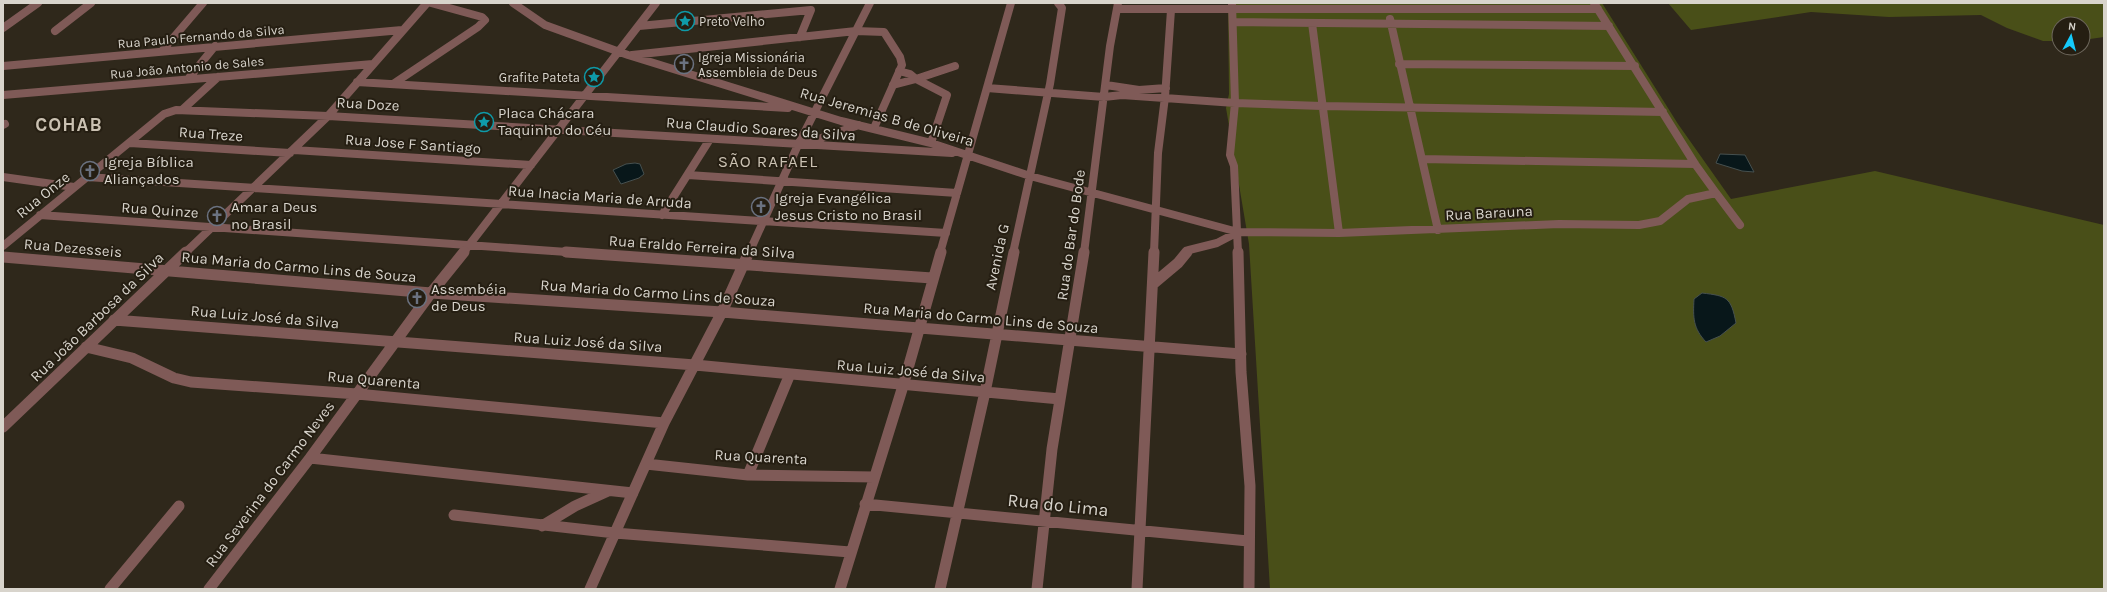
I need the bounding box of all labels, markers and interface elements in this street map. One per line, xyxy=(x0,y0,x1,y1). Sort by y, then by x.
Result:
place icon: Preto Velho xyxy=(674,10,696,32)
place label: Preto Velho xyxy=(699,14,765,29)
north arrow xyxy=(2051,16,2091,56)
text: N xyxy=(2067,20,2077,34)
street label: Rua Paulo Fernando da Silva xyxy=(117,22,285,51)
place label: Igreja Missionária Assembleia de Deus xyxy=(698,50,818,80)
street label: Rua João Antonio de Sales xyxy=(109,53,265,82)
church icon: Igreja Missionária Assembleia de Deus xyxy=(673,53,695,75)
place icon: Grafite Pateta xyxy=(583,66,605,88)
place label: Grafite Pateta xyxy=(499,70,580,85)
street label: Rua Jeremias B de Oliveira xyxy=(798,84,976,150)
street label: Rua Doze xyxy=(336,93,400,115)
place label: Placa Chácara Taquinho do Céu xyxy=(498,104,611,139)
place icon: Placa Chácara Taquinho do Céu xyxy=(473,111,495,133)
street label: Rua Claudio Soares da Silva xyxy=(665,113,857,145)
district label: COHAB xyxy=(35,114,103,136)
street label: Rua Treze xyxy=(178,123,244,145)
street label: Rua Jose F Santiago xyxy=(344,130,482,158)
district label: SÃO RAFAEL xyxy=(718,151,818,171)
place label: Igreja Bíblica Aliançados xyxy=(104,153,194,188)
church icon: Igreja Bíblica Aliançados xyxy=(79,160,101,182)
street label: Rua Onze xyxy=(13,168,73,222)
street label: Rua do Bar do Bode xyxy=(1053,168,1089,302)
street label: Rua Inacia Maria de Arruda xyxy=(508,182,692,212)
place label: Igreja Evangélica Jesus Cristo no Brasil xyxy=(775,189,922,224)
church icon: Igreja Evangélica Jesus Cristo no Brasil xyxy=(750,196,772,218)
street label: Rua Quinze xyxy=(121,198,199,222)
place label: Amar a Deus no Brasil xyxy=(231,198,317,233)
street label: Rua Barauna xyxy=(1445,202,1533,224)
church icon: Amar a Deus no Brasil xyxy=(206,205,228,227)
street label: Avenida G xyxy=(981,222,1013,292)
street label: Rua Eraldo Ferreira da Silva xyxy=(608,232,796,262)
street label: Rua Dezesseis xyxy=(23,235,123,261)
street label: Rua Maria do Carmo Lins de Souza xyxy=(181,248,417,286)
street label: Rua João Barbosa da Silva xyxy=(27,249,167,385)
street label: Rua Maria do Carmo Lins de Souza xyxy=(540,276,776,310)
place label: Assembéia de Deus xyxy=(431,280,506,315)
church icon: Assembéia de Deus xyxy=(406,287,428,309)
street label: Rua Maria do Carmo Lins de Souza xyxy=(863,299,1099,337)
street label: Rua Luiz José da Silva xyxy=(190,302,340,332)
street label: Rua Luiz José da Silva xyxy=(513,328,663,356)
street label: Rua Luiz José da Silva xyxy=(836,356,986,386)
street label: Rua Quarenta xyxy=(327,367,421,393)
street label: Rua Severina do Carmo Neves xyxy=(202,397,338,571)
street label: Rua Quarenta xyxy=(714,446,808,468)
street label: Rua do Lima xyxy=(1006,489,1110,521)

